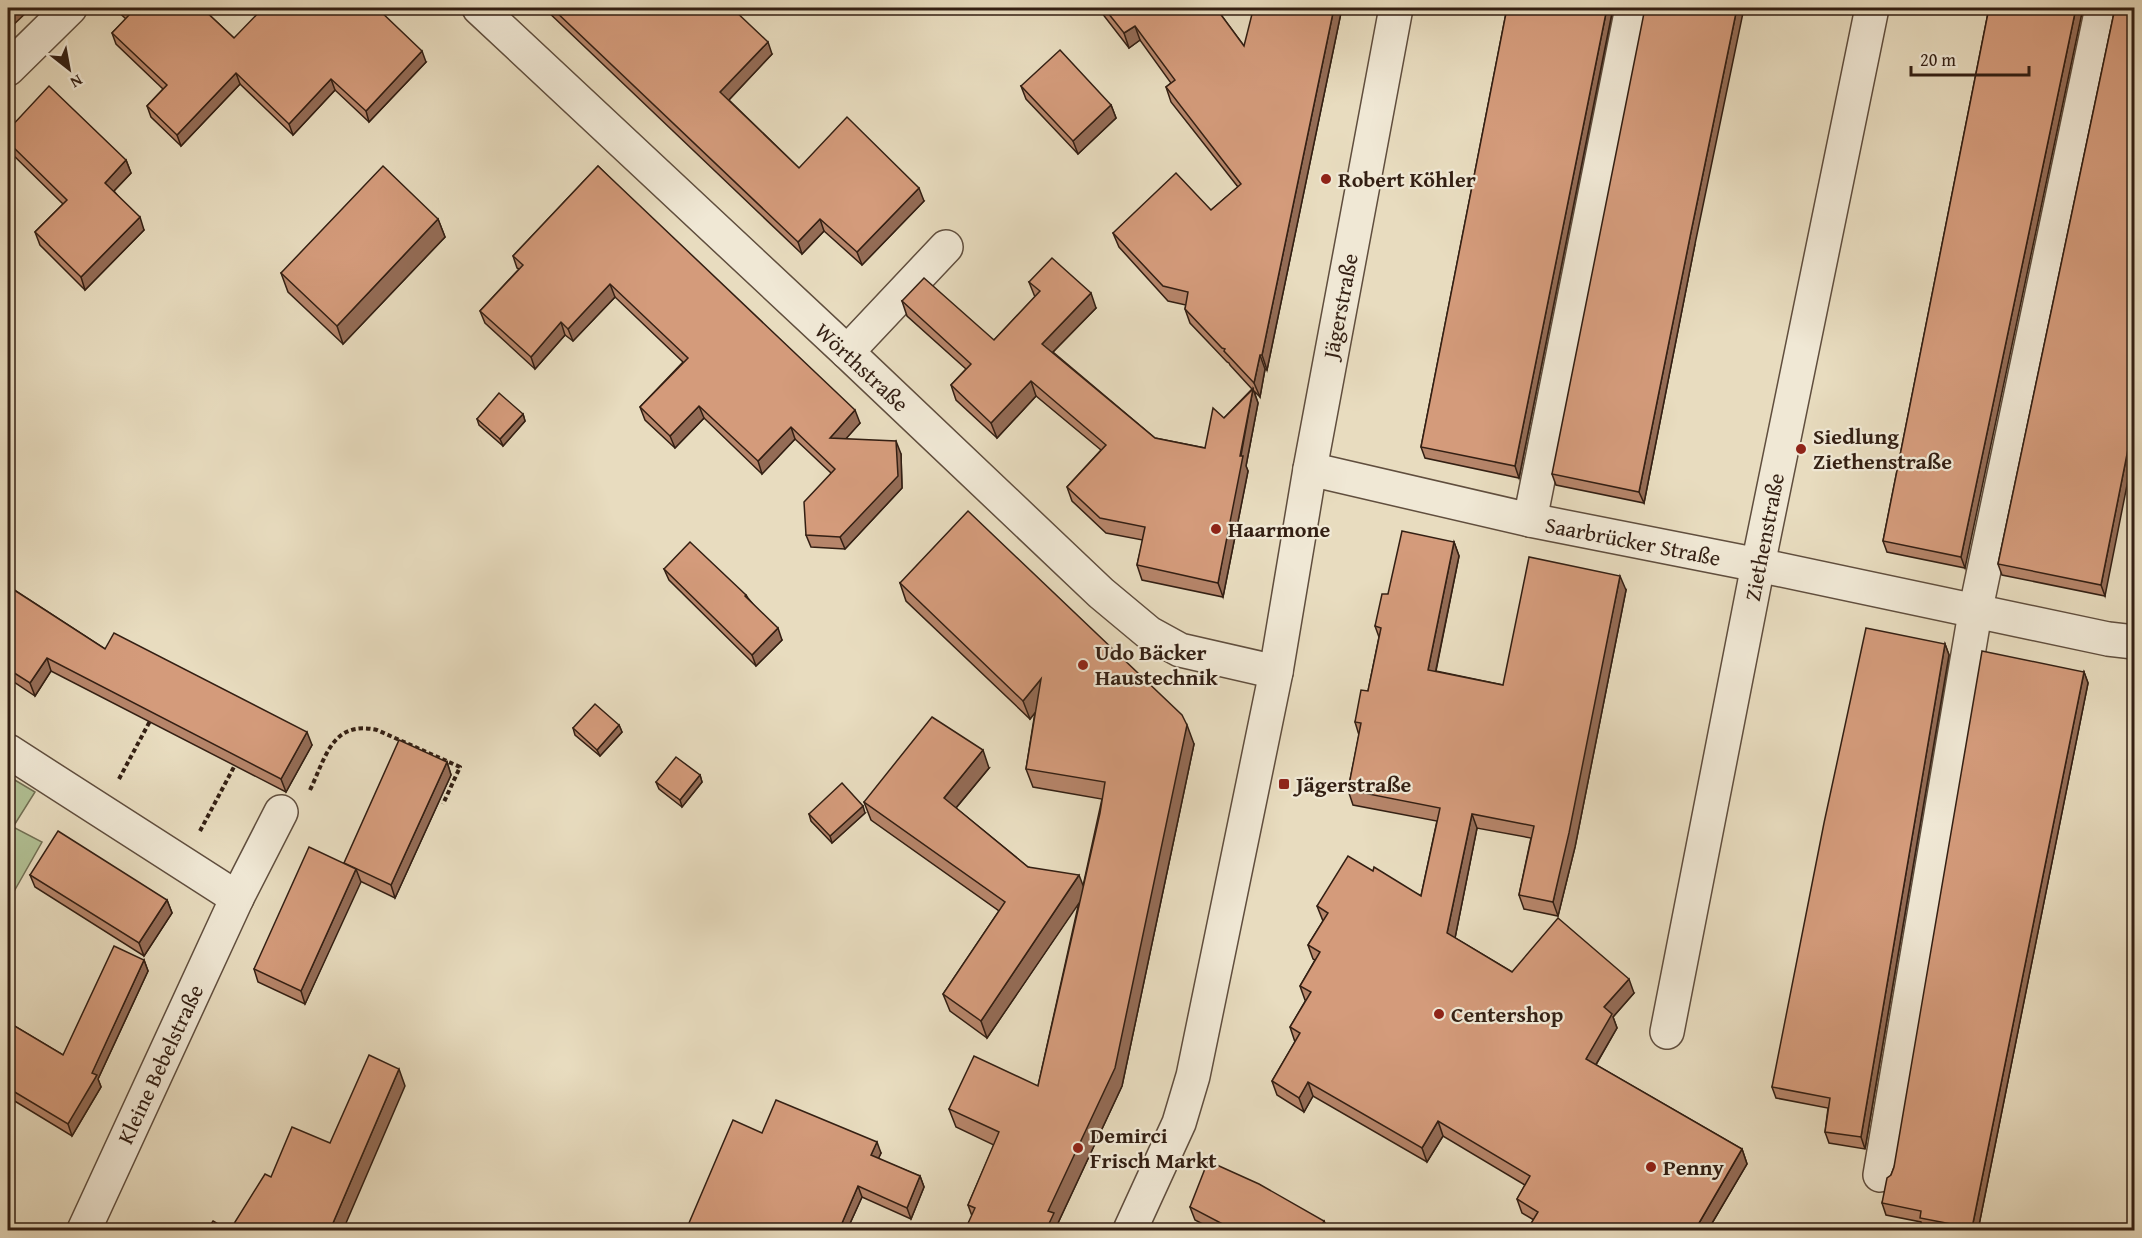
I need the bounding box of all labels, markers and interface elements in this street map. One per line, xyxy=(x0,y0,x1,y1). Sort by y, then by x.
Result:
north arrow xyxy=(39,39,99,99)
scale bar xyxy=(1911,39,2030,77)
text: 20 m xyxy=(1920,46,1956,73)
text: N xyxy=(66,69,87,95)
place label: Robert Köhler xyxy=(1338,163,1476,195)
marker: Robert Köhler xyxy=(1319,172,1333,186)
street label: Jägerstraße xyxy=(1314,251,1366,364)
street label: Wörthstraße xyxy=(808,315,916,419)
place label: Siedlung Ziethenstraße xyxy=(1813,420,1952,477)
marker: Siedlung Ziethenstraße xyxy=(1794,442,1808,456)
street label: Ziethenstraße xyxy=(1736,470,1792,604)
street label: Saarbrücker Straße xyxy=(1542,508,1724,574)
place label: Haarmone xyxy=(1228,513,1330,545)
marker: Haarmone xyxy=(1209,522,1223,536)
place label: Udo Bäcker Haustechnik xyxy=(1095,636,1218,693)
marker: Udo Bäcker Haustechnik xyxy=(1076,658,1090,672)
place label: Jägerstraße xyxy=(1292,768,1412,800)
marker: Jägerstraße xyxy=(1277,777,1291,791)
street label: Kleine Bebelstraße xyxy=(109,979,211,1149)
place label: Centershop xyxy=(1451,998,1563,1030)
marker: Centershop xyxy=(1432,1007,1446,1021)
place label: Demirci Frisch Markt xyxy=(1090,1119,1217,1176)
marker: Demirci Frisch Markt xyxy=(1071,1141,1085,1155)
place label: Penny xyxy=(1663,1151,1725,1183)
marker: Penny xyxy=(1644,1160,1658,1174)

